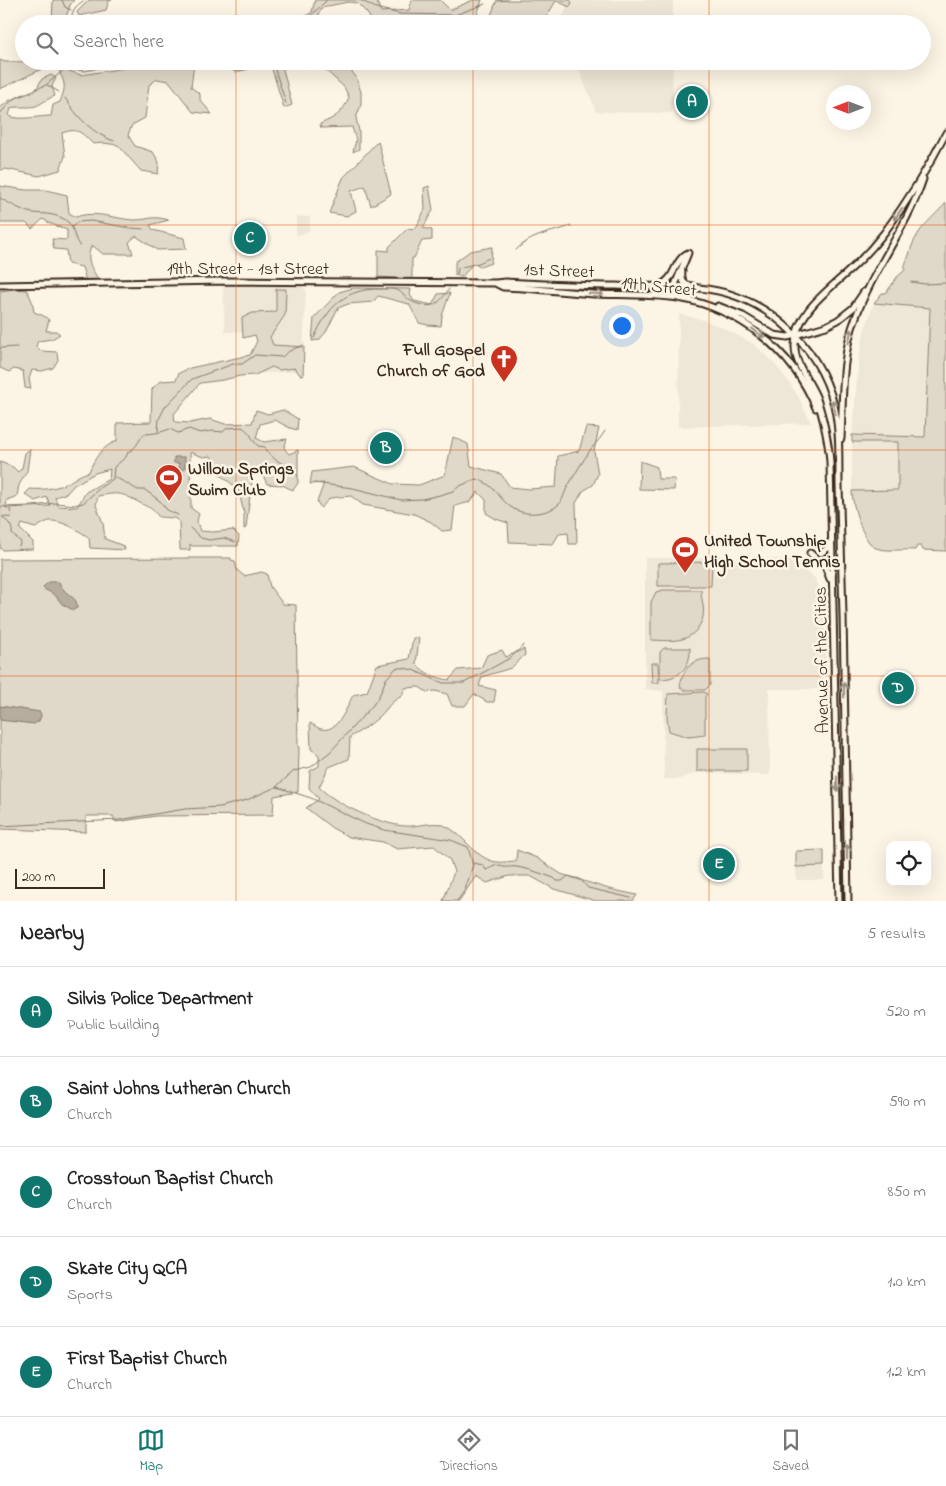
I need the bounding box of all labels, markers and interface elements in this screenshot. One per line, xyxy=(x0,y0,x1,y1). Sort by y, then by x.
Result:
search box xyxy=(15,15,931,70)
icon: search xyxy=(33,29,61,57)
text: Search here xyxy=(73,29,164,56)
pin: A xyxy=(676,83,708,121)
north arrow xyxy=(826,85,871,130)
one-way arrow xyxy=(893,207,903,221)
pin: C xyxy=(234,219,266,257)
street label: 19th Street - 1st Street xyxy=(167,257,329,283)
street label: 1st Street xyxy=(523,258,595,286)
street label: 19th Street xyxy=(620,271,698,305)
one-way arrow xyxy=(588,289,604,298)
your location xyxy=(609,313,635,339)
one-way arrow xyxy=(751,328,765,338)
one-way arrow xyxy=(846,328,856,344)
place label: Full Gospel Church of God xyxy=(377,338,486,385)
church icon: Full Gospel Church of God xyxy=(489,344,519,383)
one-way arrow xyxy=(829,399,838,415)
pin: B xyxy=(370,429,402,467)
place label: Willow Springs Swim Club xyxy=(188,457,294,504)
sports icon: Willow Springs Swim Club xyxy=(154,463,184,502)
place label: United Township High School Tennis xyxy=(704,529,840,577)
sports icon: United Township High School Tennis xyxy=(670,535,700,574)
street label: Avenue of the Cities xyxy=(809,586,837,734)
pin: D xyxy=(882,669,914,707)
one-way arrow xyxy=(839,682,849,698)
one-way arrow xyxy=(832,775,842,791)
map controls xyxy=(886,841,931,886)
button: locate xyxy=(886,841,931,886)
pin: E xyxy=(703,845,735,883)
one-way arrow xyxy=(842,845,852,861)
scale bar xyxy=(15,866,105,889)
text: 200 m xyxy=(22,867,55,888)
text: Nearby xyxy=(20,919,84,949)
text: 5 results xyxy=(867,922,926,946)
text: Silvis Police Department xyxy=(67,986,253,1013)
text: A xyxy=(31,1000,41,1024)
text: 520 m xyxy=(886,1000,926,1024)
text: Public building xyxy=(67,1013,159,1037)
text: Saint Johns Lutheran Church xyxy=(67,1076,290,1103)
text: B xyxy=(31,1090,41,1114)
text: 590 m xyxy=(889,1090,926,1114)
text: Church xyxy=(67,1103,112,1127)
text: Crosstown Baptist Church xyxy=(67,1166,273,1193)
text: C xyxy=(32,1180,40,1204)
text: 850 m xyxy=(888,1180,926,1204)
text: Church xyxy=(67,1193,112,1217)
text: Skate City QCA xyxy=(67,1256,187,1283)
text: D xyxy=(30,1270,42,1294)
text: 1.0 km xyxy=(887,1270,926,1294)
text: Sports xyxy=(67,1283,113,1307)
text: First Baptist Church xyxy=(67,1346,227,1373)
text: E xyxy=(31,1360,41,1384)
text: 1.2 km xyxy=(886,1360,926,1384)
text: Church xyxy=(67,1373,112,1397)
tab: Map xyxy=(137,1426,165,1477)
tab: Directions xyxy=(440,1426,498,1477)
tab: Saved xyxy=(772,1426,809,1477)

